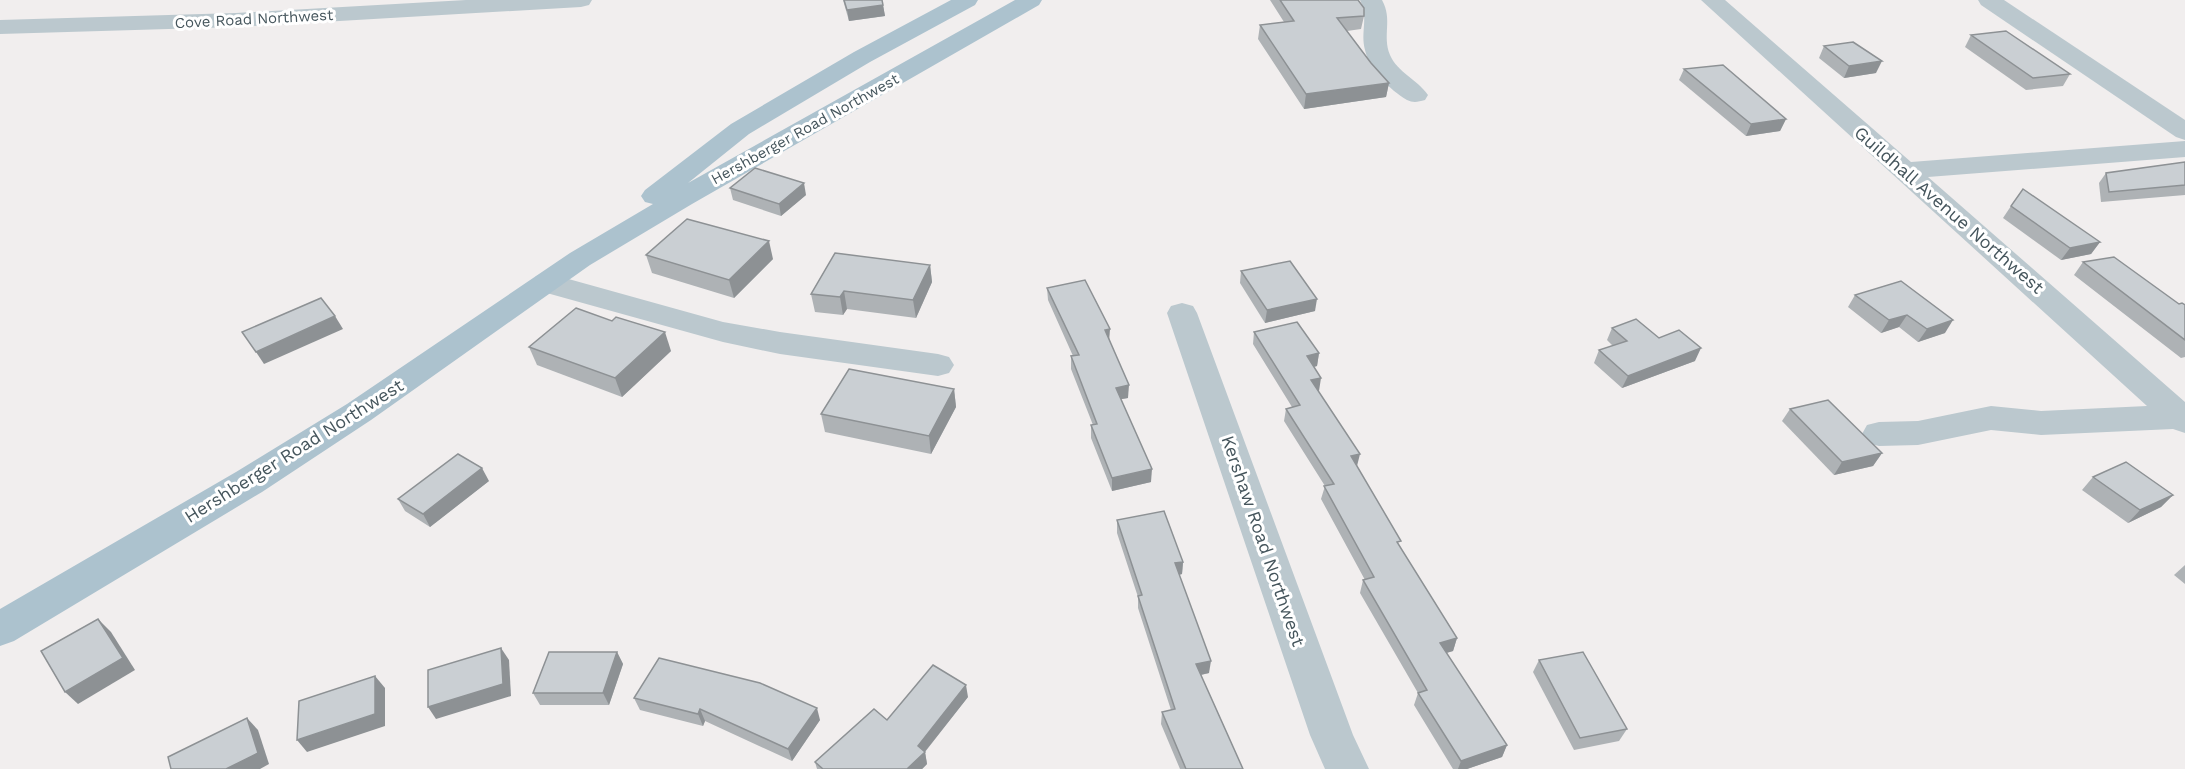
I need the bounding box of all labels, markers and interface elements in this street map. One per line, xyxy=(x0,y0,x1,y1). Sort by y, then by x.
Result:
street label: Cove Road Northwest xyxy=(174,6,334,32)
street label: Hershberger Road Northwest xyxy=(708,69,903,188)
street label: Guildhall Avenue Northwest xyxy=(1850,122,2049,298)
street label: Hershberger Road Northwest xyxy=(180,374,407,527)
street label: Kershaw Road Northwest xyxy=(1218,433,1310,649)

